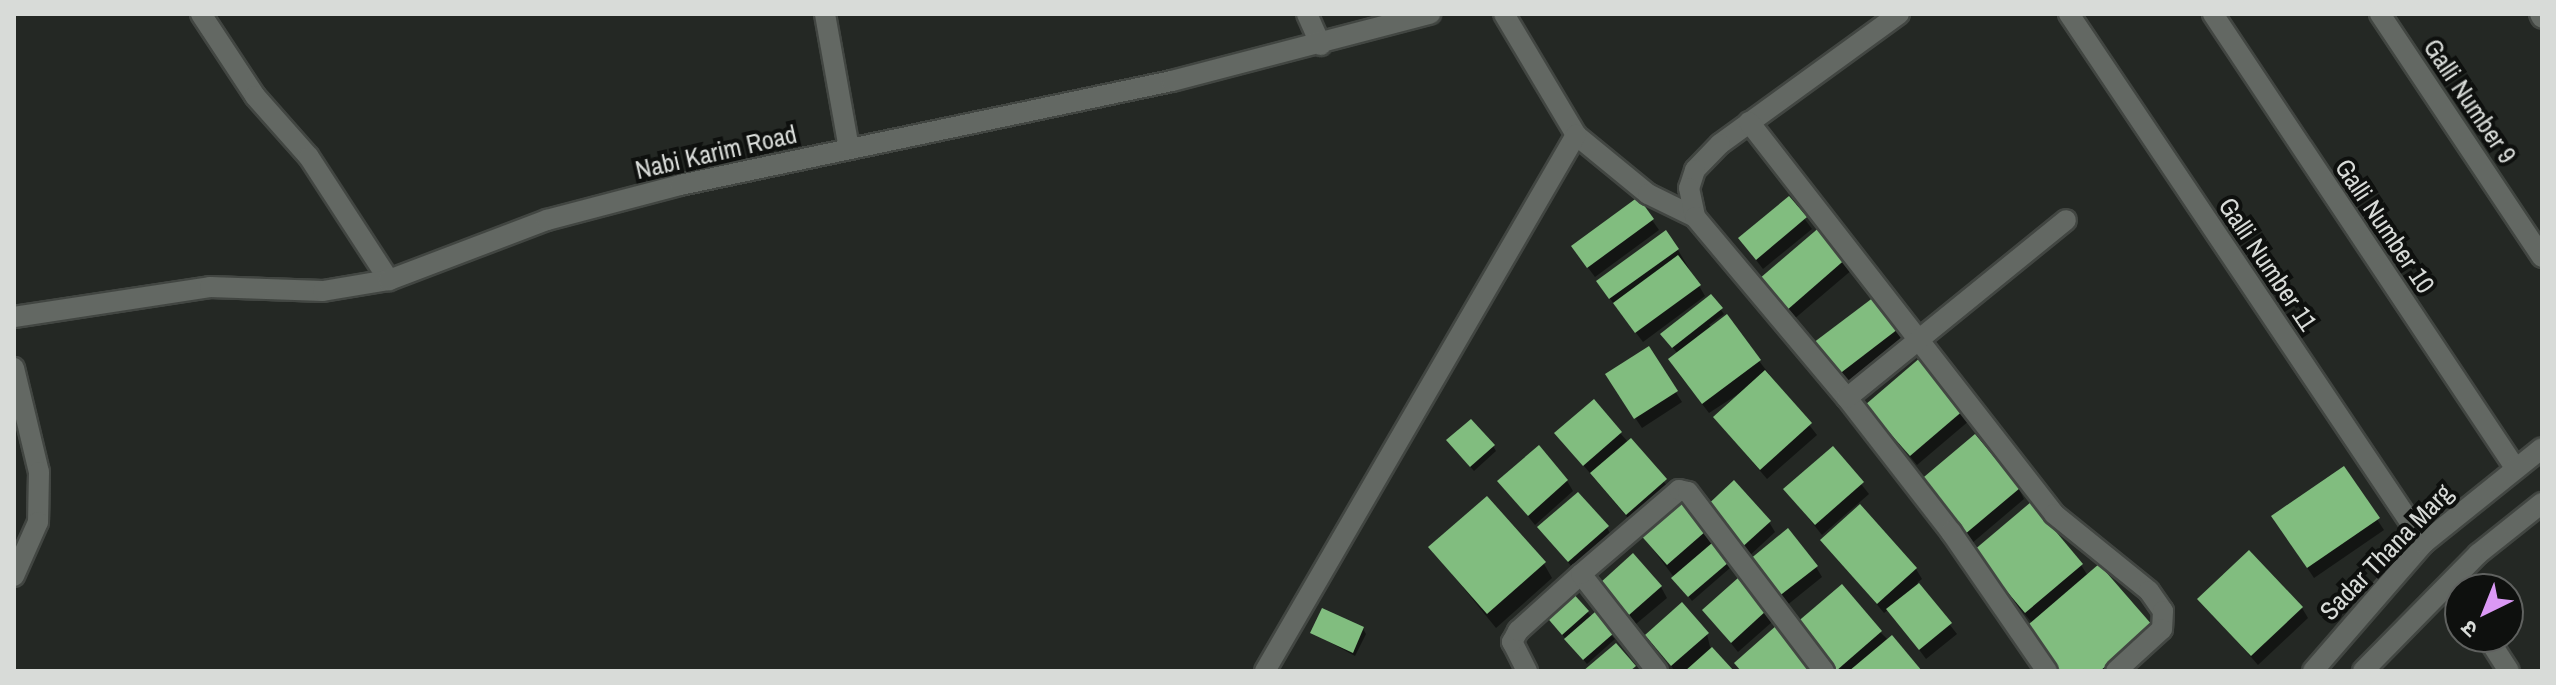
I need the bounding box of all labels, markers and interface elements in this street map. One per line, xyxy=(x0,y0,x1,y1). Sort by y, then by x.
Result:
street label: Galli Number 9 xyxy=(2417,33,2523,169)
street label: Nabi Karim Road xyxy=(632,118,800,186)
street label: Galli Number 10 xyxy=(2329,153,2441,299)
street label: Galli Number 11 xyxy=(2212,192,2324,336)
street label: Sadar Thana Marg xyxy=(2313,477,2459,627)
north arrow xyxy=(2444,573,2524,653)
text: उ xyxy=(2454,614,2484,644)

